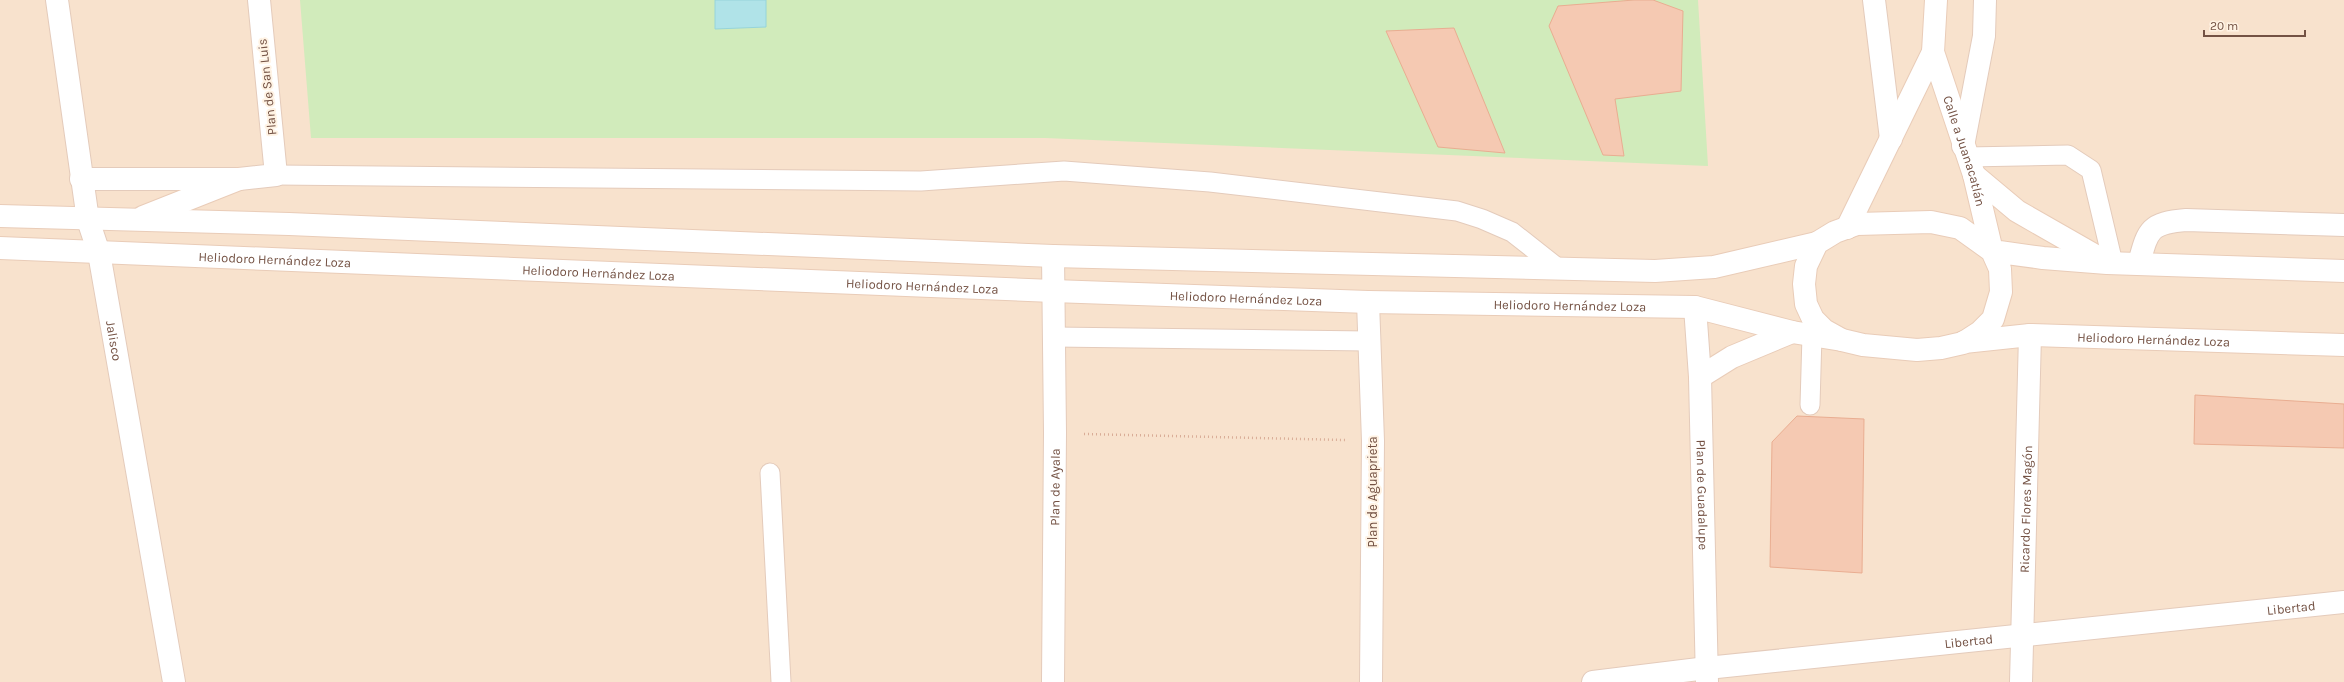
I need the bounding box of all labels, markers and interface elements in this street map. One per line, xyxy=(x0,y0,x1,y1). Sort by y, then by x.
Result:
scale bar xyxy=(2204,12,2305,38)
text: 20 m xyxy=(2210,19,2238,33)
street label: Plan de San Luis xyxy=(254,38,280,136)
street label: Calle a Juanacatlán xyxy=(1941,94,1989,208)
street label: Heliodoro Hernández Loza xyxy=(198,249,351,270)
street label: Heliodoro Hernández Loza xyxy=(522,262,675,283)
street label: Heliodoro Hernández Loza xyxy=(846,275,999,296)
street label: Heliodoro Hernández Loza xyxy=(1169,288,1323,308)
street label: Heliodoro Hernández Loza xyxy=(1493,296,1646,314)
street label: Jalisco xyxy=(103,319,125,362)
street label: Heliodoro Hernández Loza xyxy=(2077,329,2230,349)
street label: Plan de Aguaprieta xyxy=(1365,436,1380,548)
street label: Plan de Guadalupe xyxy=(1694,439,1711,551)
street label: Ricardo Flores Magón xyxy=(2016,445,2035,573)
street label: Plan de Ayala xyxy=(1047,448,1062,526)
street label: Libertad xyxy=(2266,598,2316,617)
street label: Libertad xyxy=(1944,631,1994,651)

